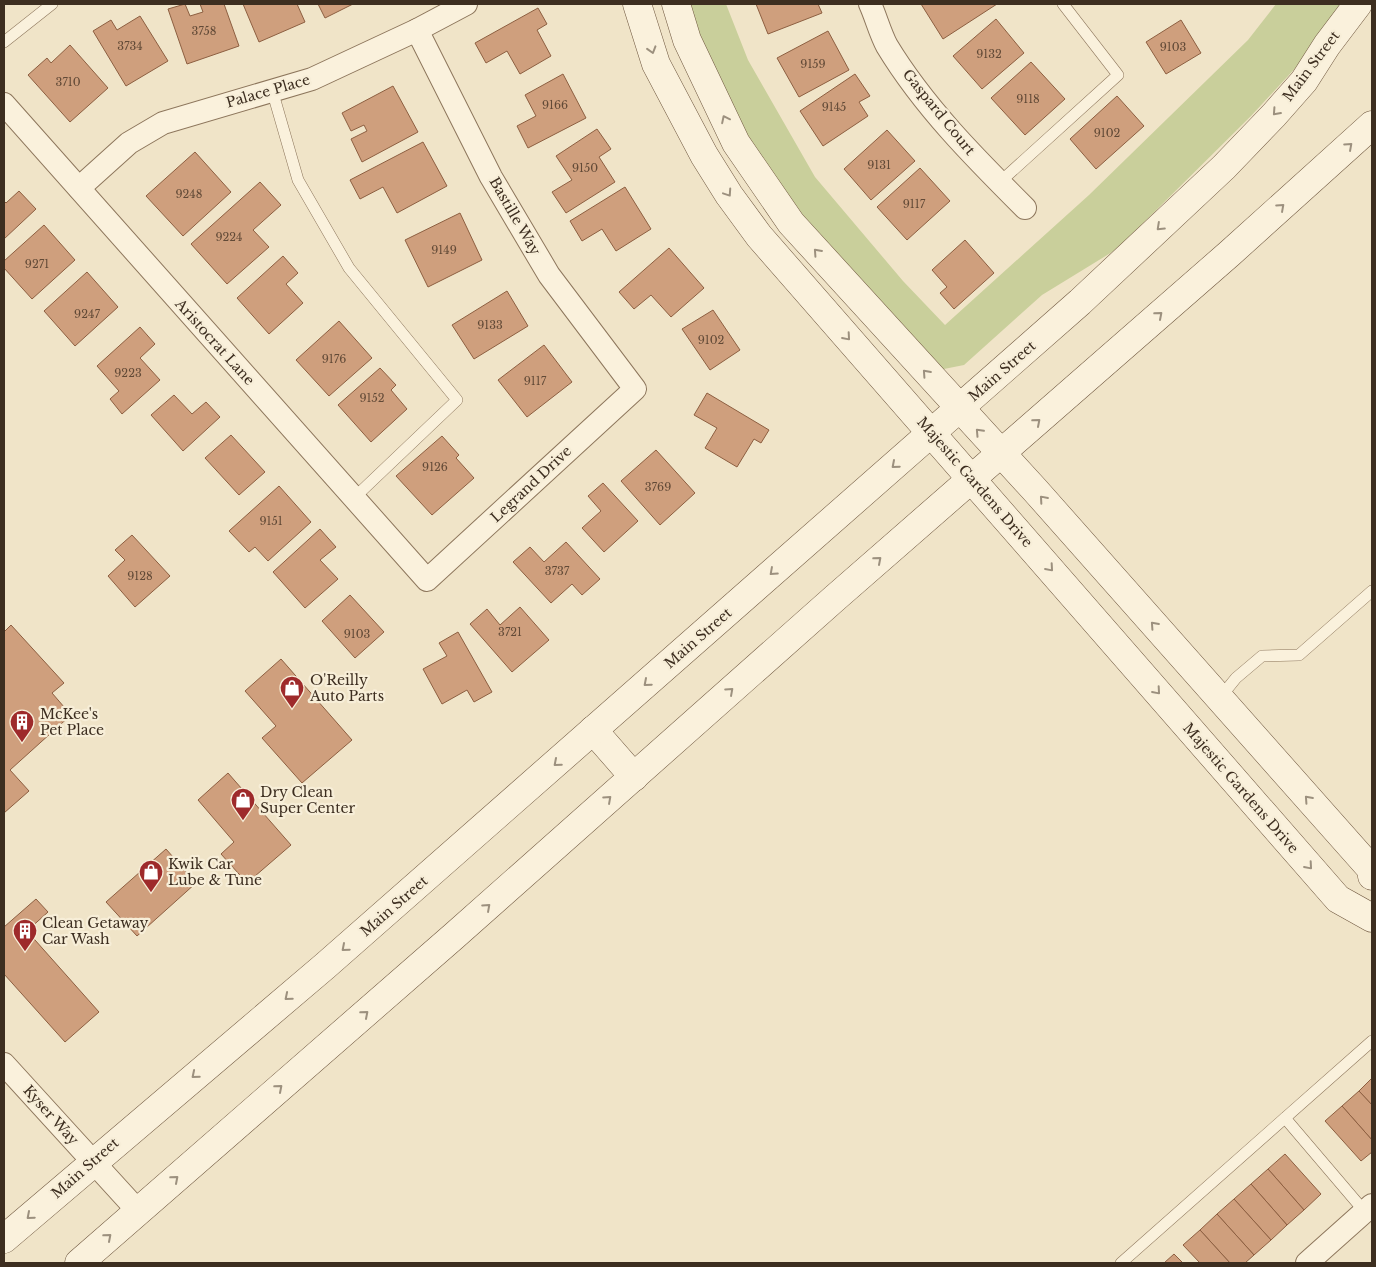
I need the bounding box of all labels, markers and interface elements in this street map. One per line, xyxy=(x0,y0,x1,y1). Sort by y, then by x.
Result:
house number: 3758 xyxy=(191,24,217,38)
street label: Main Street xyxy=(1279,27,1344,105)
house number: 3734 xyxy=(117,39,143,53)
house number: 9103 xyxy=(1160,40,1187,54)
one-way arrow xyxy=(646,46,656,54)
house number: 9132 xyxy=(976,47,1002,61)
house number: 9159 xyxy=(800,57,826,71)
street label: Gaspard Court xyxy=(899,65,980,159)
street label: Palace Place xyxy=(224,70,312,112)
house number: 3710 xyxy=(55,75,81,89)
house number: 9118 xyxy=(1016,92,1040,106)
house number: 9166 xyxy=(542,98,568,112)
house number: 9145 xyxy=(822,100,846,114)
one-way arrow xyxy=(1273,107,1282,116)
one-way arrow xyxy=(721,116,731,125)
house number: 9102 xyxy=(1094,126,1121,140)
one-way arrow xyxy=(1343,143,1352,152)
house number: 9131 xyxy=(867,158,891,172)
house number: 9150 xyxy=(572,161,598,175)
street label: Bastille Way xyxy=(485,174,545,258)
house number: 9248 xyxy=(176,187,202,201)
one-way arrow xyxy=(722,188,731,197)
house number: 9117 xyxy=(903,197,926,211)
one-way arrow xyxy=(1276,204,1285,213)
one-way arrow xyxy=(1157,221,1166,230)
house number: 9224 xyxy=(215,230,243,244)
house number: 9149 xyxy=(431,243,457,257)
one-way arrow xyxy=(814,249,823,258)
house number: 9271 xyxy=(25,257,49,271)
street label: Aristocrat Lane xyxy=(171,294,258,389)
house number: 9247 xyxy=(74,307,100,321)
one-way arrow xyxy=(1154,312,1163,321)
house number: 9133 xyxy=(477,318,503,332)
one-way arrow xyxy=(841,331,850,340)
house number: 9102 xyxy=(698,333,725,347)
street label: Main Street xyxy=(965,336,1040,405)
house number: 9176 xyxy=(322,352,346,366)
house number: 9223 xyxy=(114,366,142,380)
one-way arrow xyxy=(923,369,932,378)
house number: 9117 xyxy=(524,374,547,388)
house number: 9152 xyxy=(359,391,385,405)
street label: Majestic Gardens Drive xyxy=(913,413,1037,551)
one-way arrow xyxy=(1031,419,1040,428)
one-way arrow xyxy=(976,428,985,437)
street label: Legrand Drive xyxy=(487,442,575,526)
one-way arrow xyxy=(891,459,900,468)
house number: 9126 xyxy=(422,460,448,474)
house number: 3769 xyxy=(645,480,671,494)
one-way arrow xyxy=(1039,496,1048,505)
house number: 9151 xyxy=(259,514,283,528)
one-way arrow xyxy=(873,557,882,566)
one-way arrow xyxy=(1044,563,1053,572)
house number: 3737 xyxy=(545,564,570,578)
one-way arrow xyxy=(769,567,778,576)
house number: 9128 xyxy=(127,569,153,583)
street label: Main Street xyxy=(661,603,736,672)
one-way arrow xyxy=(1151,621,1160,630)
house number: 3721 xyxy=(498,625,522,639)
house number: 9103 xyxy=(344,627,371,641)
place label: O'Reilly Auto Parts xyxy=(309,671,384,705)
shop icon: O'Reilly Auto Parts xyxy=(279,675,305,709)
one-way arrow xyxy=(644,677,653,686)
one-way arrow xyxy=(1151,685,1160,694)
one-way arrow xyxy=(724,688,733,697)
place label: McKee's Pet Place xyxy=(40,705,104,739)
building icon: McKee's Pet Place xyxy=(9,709,35,743)
street label: Majestic Gardens Drive xyxy=(1179,719,1303,857)
one-way arrow xyxy=(553,757,562,766)
place label: Dry Clean Super Center xyxy=(260,783,355,817)
shop icon: Dry Clean Super Center xyxy=(230,787,256,821)
one-way arrow xyxy=(1305,795,1314,804)
one-way arrow xyxy=(603,796,612,805)
place label: Kwik Car Lube & Tune xyxy=(168,855,262,889)
shop icon: Kwik Car Lube & Tune xyxy=(138,859,164,893)
one-way arrow xyxy=(1303,861,1312,870)
street label: Main Street xyxy=(357,871,432,940)
one-way arrow xyxy=(481,904,490,913)
place label: Clean Getaway Car Wash xyxy=(42,914,148,948)
building icon: Clean Getaway Car Wash xyxy=(12,918,38,952)
one-way arrow xyxy=(342,942,351,951)
one-way arrow xyxy=(285,991,294,1000)
one-way arrow xyxy=(359,1011,368,1020)
one-way arrow xyxy=(191,1070,200,1079)
street label: Kyser Way xyxy=(19,1081,83,1149)
one-way arrow xyxy=(274,1085,283,1094)
street label: Main Street xyxy=(48,1133,123,1202)
one-way arrow xyxy=(170,1176,179,1185)
one-way arrow xyxy=(27,1211,36,1220)
one-way arrow xyxy=(103,1234,112,1243)

